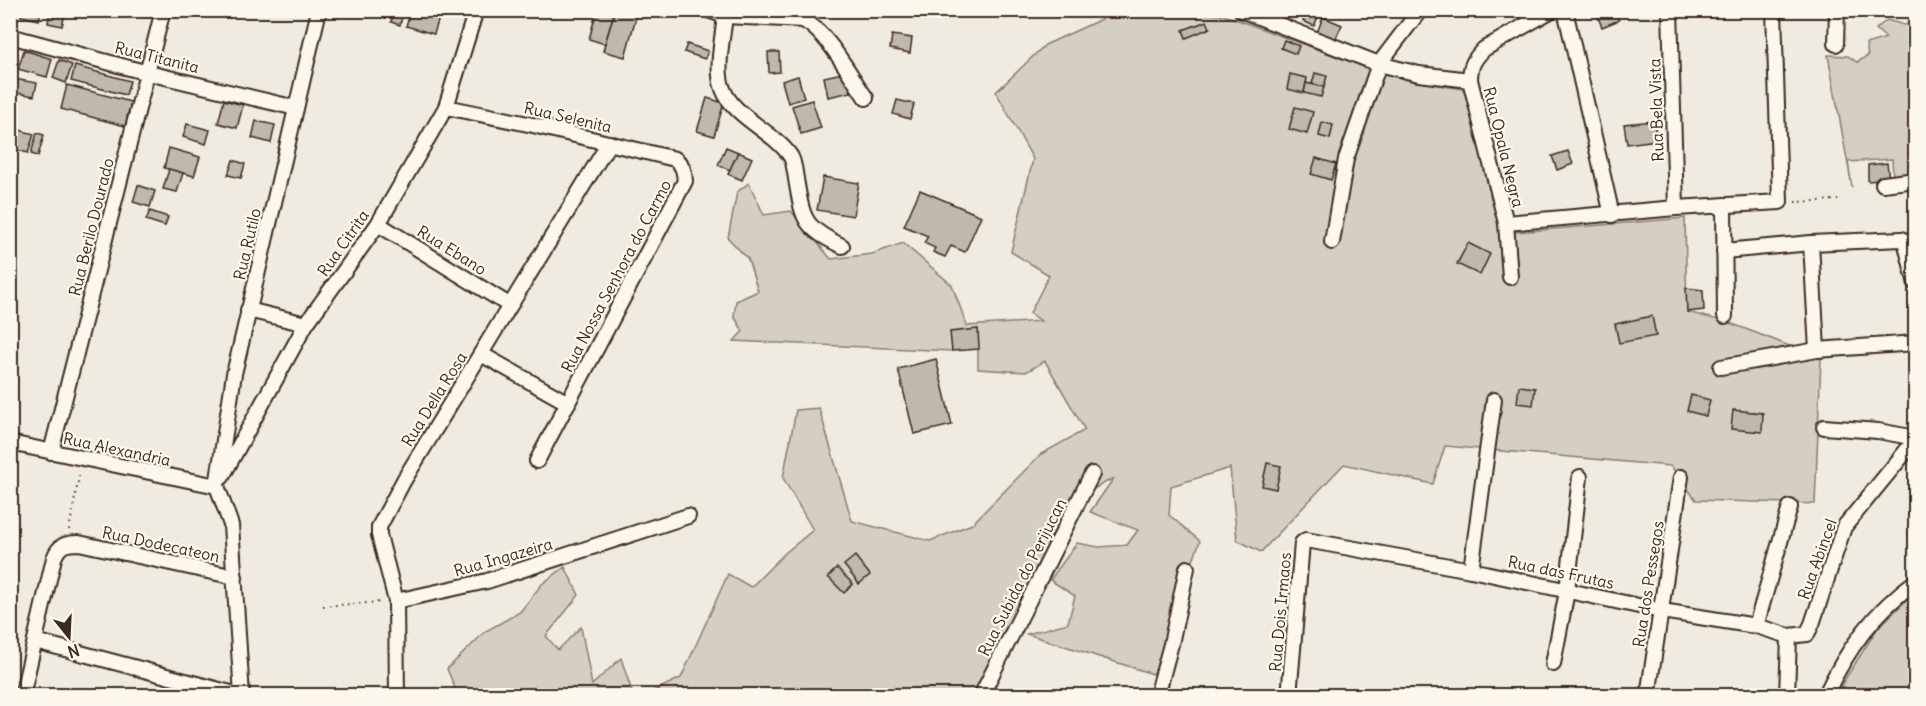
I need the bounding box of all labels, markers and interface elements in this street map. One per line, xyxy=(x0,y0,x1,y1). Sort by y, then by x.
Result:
street label: Rua Titanita xyxy=(113,37,201,77)
street label: Rua Bela Vista xyxy=(1644,58,1668,162)
street label: Rua Opala Negra xyxy=(1479,85,1529,209)
street label: Rua Selenita xyxy=(522,97,614,137)
street label: Rua Berilo Dourado xyxy=(64,156,118,298)
street label: Rua Nossa Senhora do Carmo xyxy=(557,176,675,376)
street label: Rua Rutilo xyxy=(229,206,265,282)
street label: Rua Citrita xyxy=(313,206,373,280)
street label: Rua Ebano xyxy=(414,221,490,279)
street label: Rua Della Rosa xyxy=(397,348,471,450)
street label: Rua Alexandria xyxy=(61,428,173,470)
street label: Rua Subida do Perijucan xyxy=(973,495,1071,659)
street label: Rua Abincel xyxy=(1793,516,1841,602)
street label: Rua dos Pessegos xyxy=(1628,519,1668,649)
street label: Rua Dodecateon xyxy=(100,522,222,566)
street label: Rua Ingazeira xyxy=(451,533,555,581)
street label: Rua Dois Irmaos xyxy=(1265,551,1295,673)
street label: Rua das Frutas xyxy=(1506,551,1616,593)
north arrow xyxy=(39,607,99,667)
text: N xyxy=(65,640,82,662)

